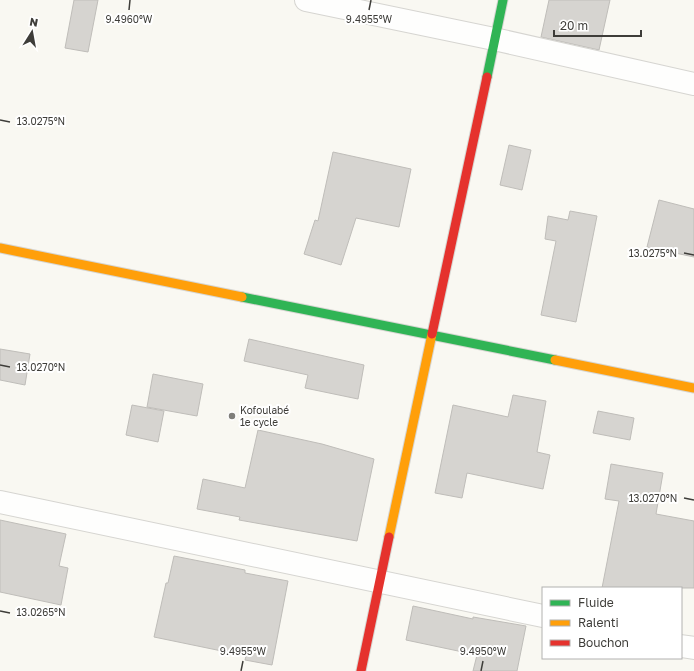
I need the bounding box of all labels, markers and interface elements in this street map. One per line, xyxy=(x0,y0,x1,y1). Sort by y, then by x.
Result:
north arrow xyxy=(12,12,52,52)
scale bar xyxy=(554,12,641,38)
text: 9.4960°W xyxy=(106,13,153,25)
text: 9.4955°W xyxy=(346,13,393,25)
text: N xyxy=(29,15,39,29)
text: 20 m xyxy=(560,18,588,33)
text: 13.0275°N xyxy=(17,115,65,127)
text: 13.0275°N xyxy=(629,247,677,259)
text: 13.0270°N xyxy=(17,361,65,373)
place label: Kofoulabé 1e cycle xyxy=(240,404,289,428)
marker: Kofoulabé 1e cycle xyxy=(227,411,237,421)
text: 13.0270°N xyxy=(629,492,677,504)
legend xyxy=(542,587,682,659)
text: Fluide xyxy=(578,595,614,610)
text: 13.0265°N xyxy=(16,606,66,618)
text: Ralenti xyxy=(578,615,619,630)
text: Bouchon xyxy=(578,635,629,650)
text: 9.4955°W xyxy=(220,645,267,657)
text: 9.4950°W xyxy=(460,645,507,657)

